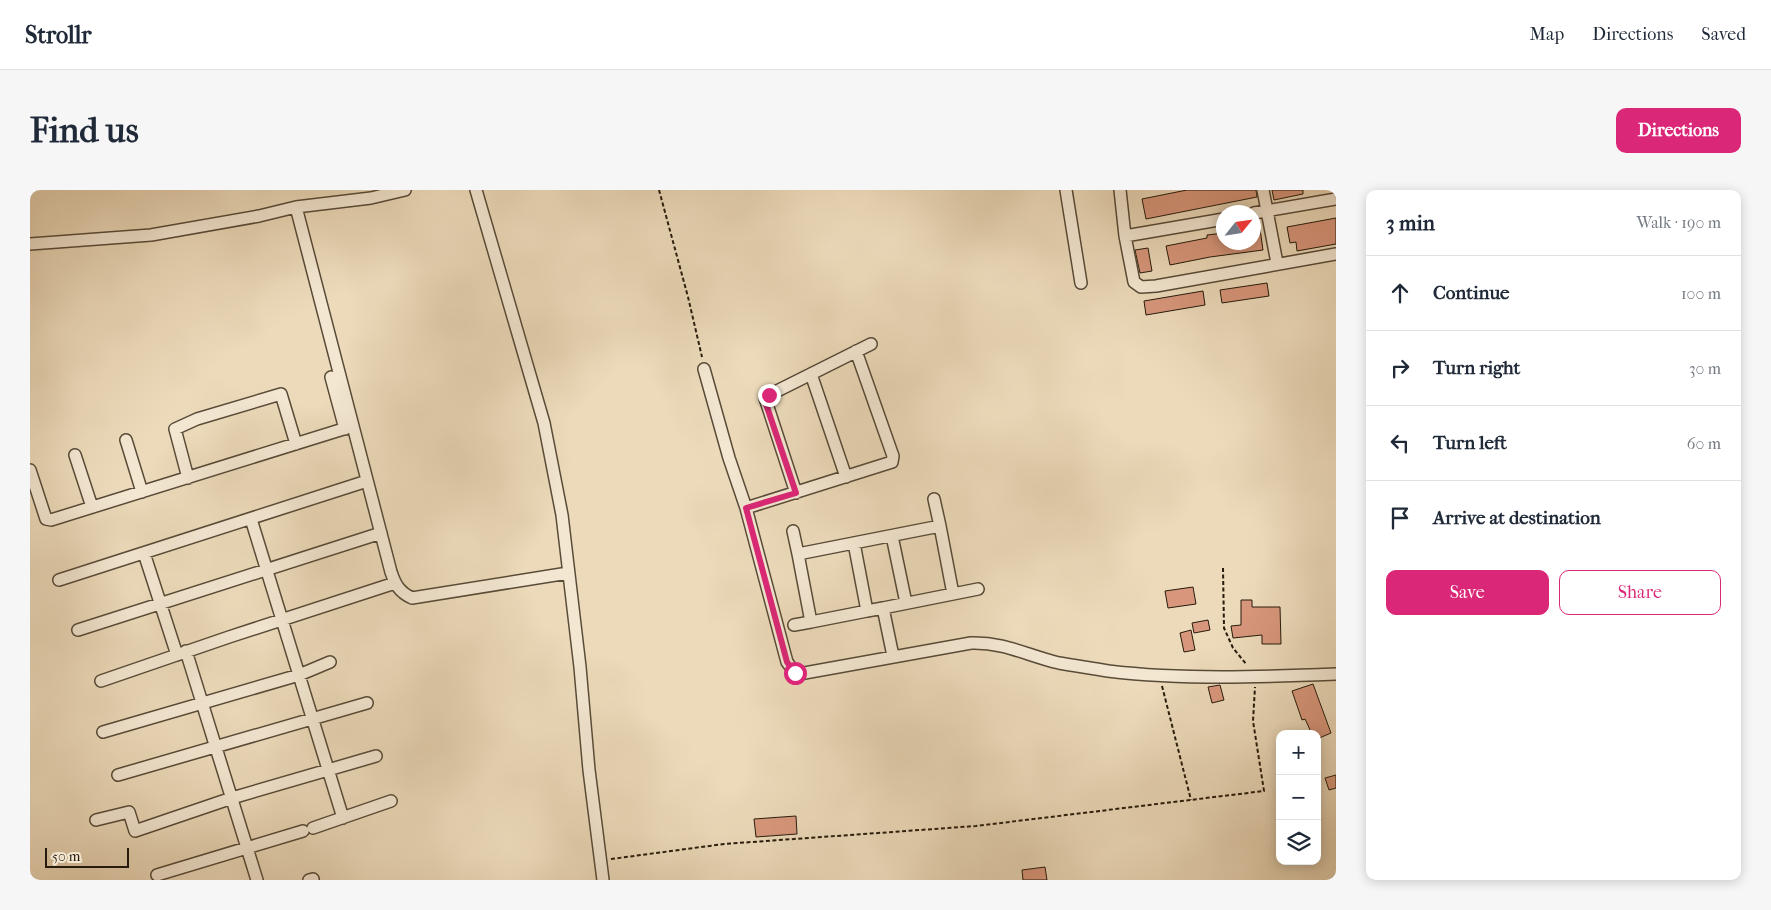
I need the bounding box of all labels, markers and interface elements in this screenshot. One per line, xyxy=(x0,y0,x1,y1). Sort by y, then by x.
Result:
text: Strollr xyxy=(25,21,92,49)
text: Map xyxy=(1530,24,1564,45)
text: Directions xyxy=(1592,24,1673,45)
text: Saved xyxy=(1701,24,1746,45)
button: Directions xyxy=(1616,108,1741,153)
text: Find us xyxy=(30,110,139,151)
north arrow xyxy=(1216,205,1261,250)
text: 3 min xyxy=(1386,211,1435,235)
text: Walk · 190 m xyxy=(1637,213,1721,232)
icon: ahead xyxy=(1386,279,1414,307)
text: Continue xyxy=(1433,282,1509,304)
text: 100 m xyxy=(1681,284,1721,303)
icon: right xyxy=(1386,354,1414,382)
text: Turn right xyxy=(1433,357,1520,379)
text: 30 m xyxy=(1689,359,1721,378)
route end xyxy=(758,384,781,407)
icon: left xyxy=(1386,429,1414,457)
text: Turn left xyxy=(1433,432,1507,454)
text: 60 m xyxy=(1687,434,1721,453)
icon: arrive xyxy=(1386,504,1414,532)
text: Arrive at destination xyxy=(1433,507,1601,529)
button: Save xyxy=(1386,570,1549,615)
button: Share xyxy=(1559,570,1721,615)
route start xyxy=(784,662,807,685)
map controls xyxy=(1276,730,1321,865)
button: + xyxy=(1276,730,1321,775)
button: − xyxy=(1276,775,1321,820)
button: layers xyxy=(1276,820,1321,865)
scale bar xyxy=(45,845,129,868)
text: 50 m xyxy=(52,848,80,865)

